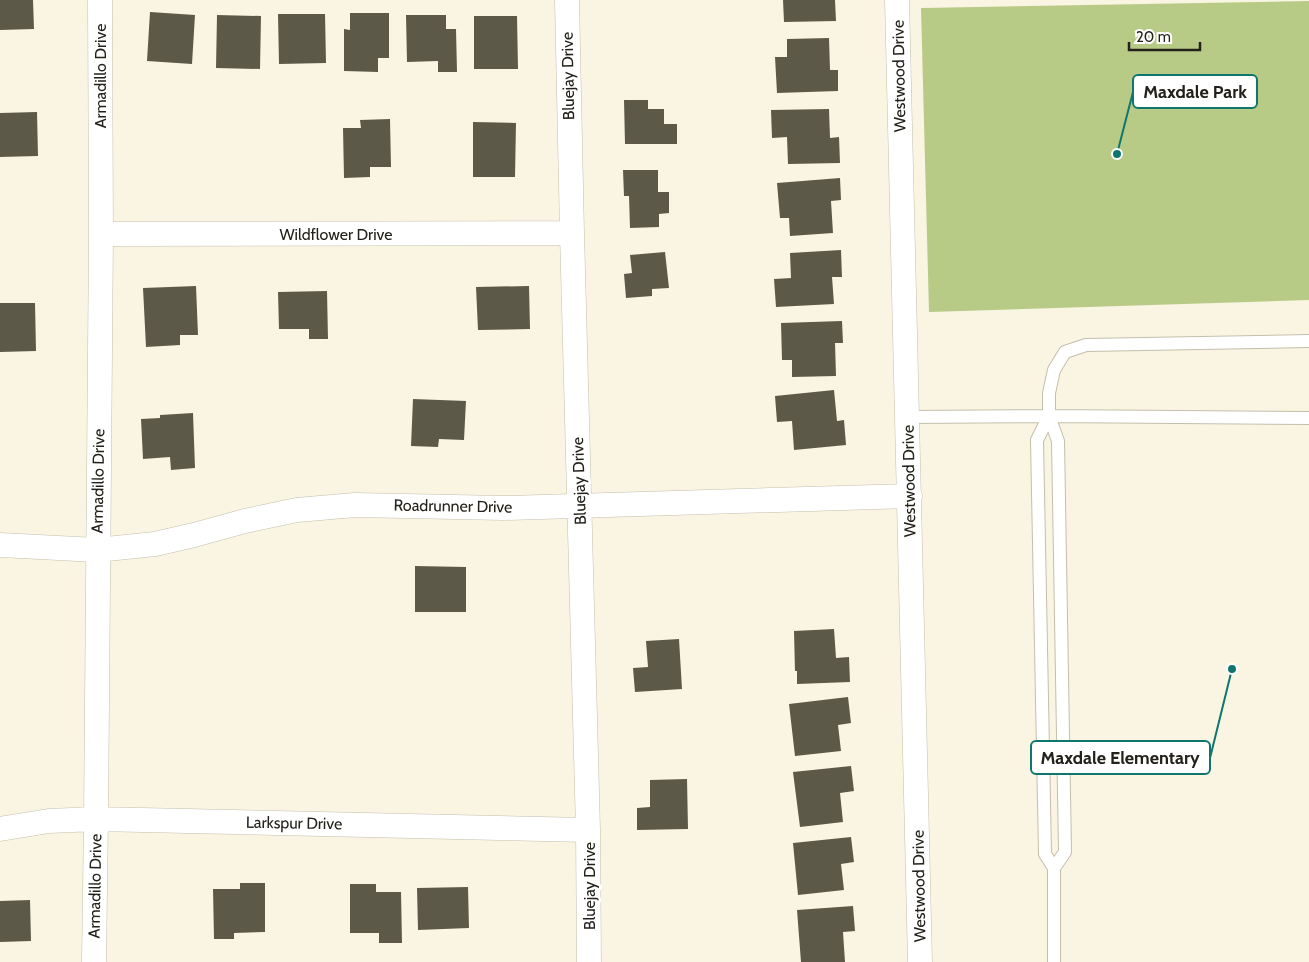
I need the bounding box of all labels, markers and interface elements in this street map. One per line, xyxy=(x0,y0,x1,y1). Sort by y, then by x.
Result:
street label: Westwood Drive xyxy=(889,20,909,132)
scale bar xyxy=(1129,20,1200,52)
street label: Armadillo Drive xyxy=(91,24,110,128)
text: 20 m xyxy=(1136,28,1171,46)
street label: Bluejay Drive xyxy=(558,32,578,120)
callout: Maxdale Park xyxy=(1133,75,1257,108)
text: Maxdale Park xyxy=(1143,81,1247,103)
street label: Wildflower Drive xyxy=(280,225,393,244)
street label: Westwood Drive xyxy=(899,425,919,537)
street label: Armadillo Drive xyxy=(88,429,108,533)
street label: Bluejay Drive xyxy=(568,437,590,525)
street label: Roadrunner Drive xyxy=(393,495,513,517)
callout: Maxdale Elementary xyxy=(1031,741,1210,774)
text: Maxdale Elementary xyxy=(1040,747,1200,769)
street label: Larkspur Drive xyxy=(246,813,342,833)
street label: Westwood Drive xyxy=(909,830,929,942)
street label: Armadillo Drive xyxy=(85,834,105,938)
street label: Bluejay Drive xyxy=(580,842,599,930)

